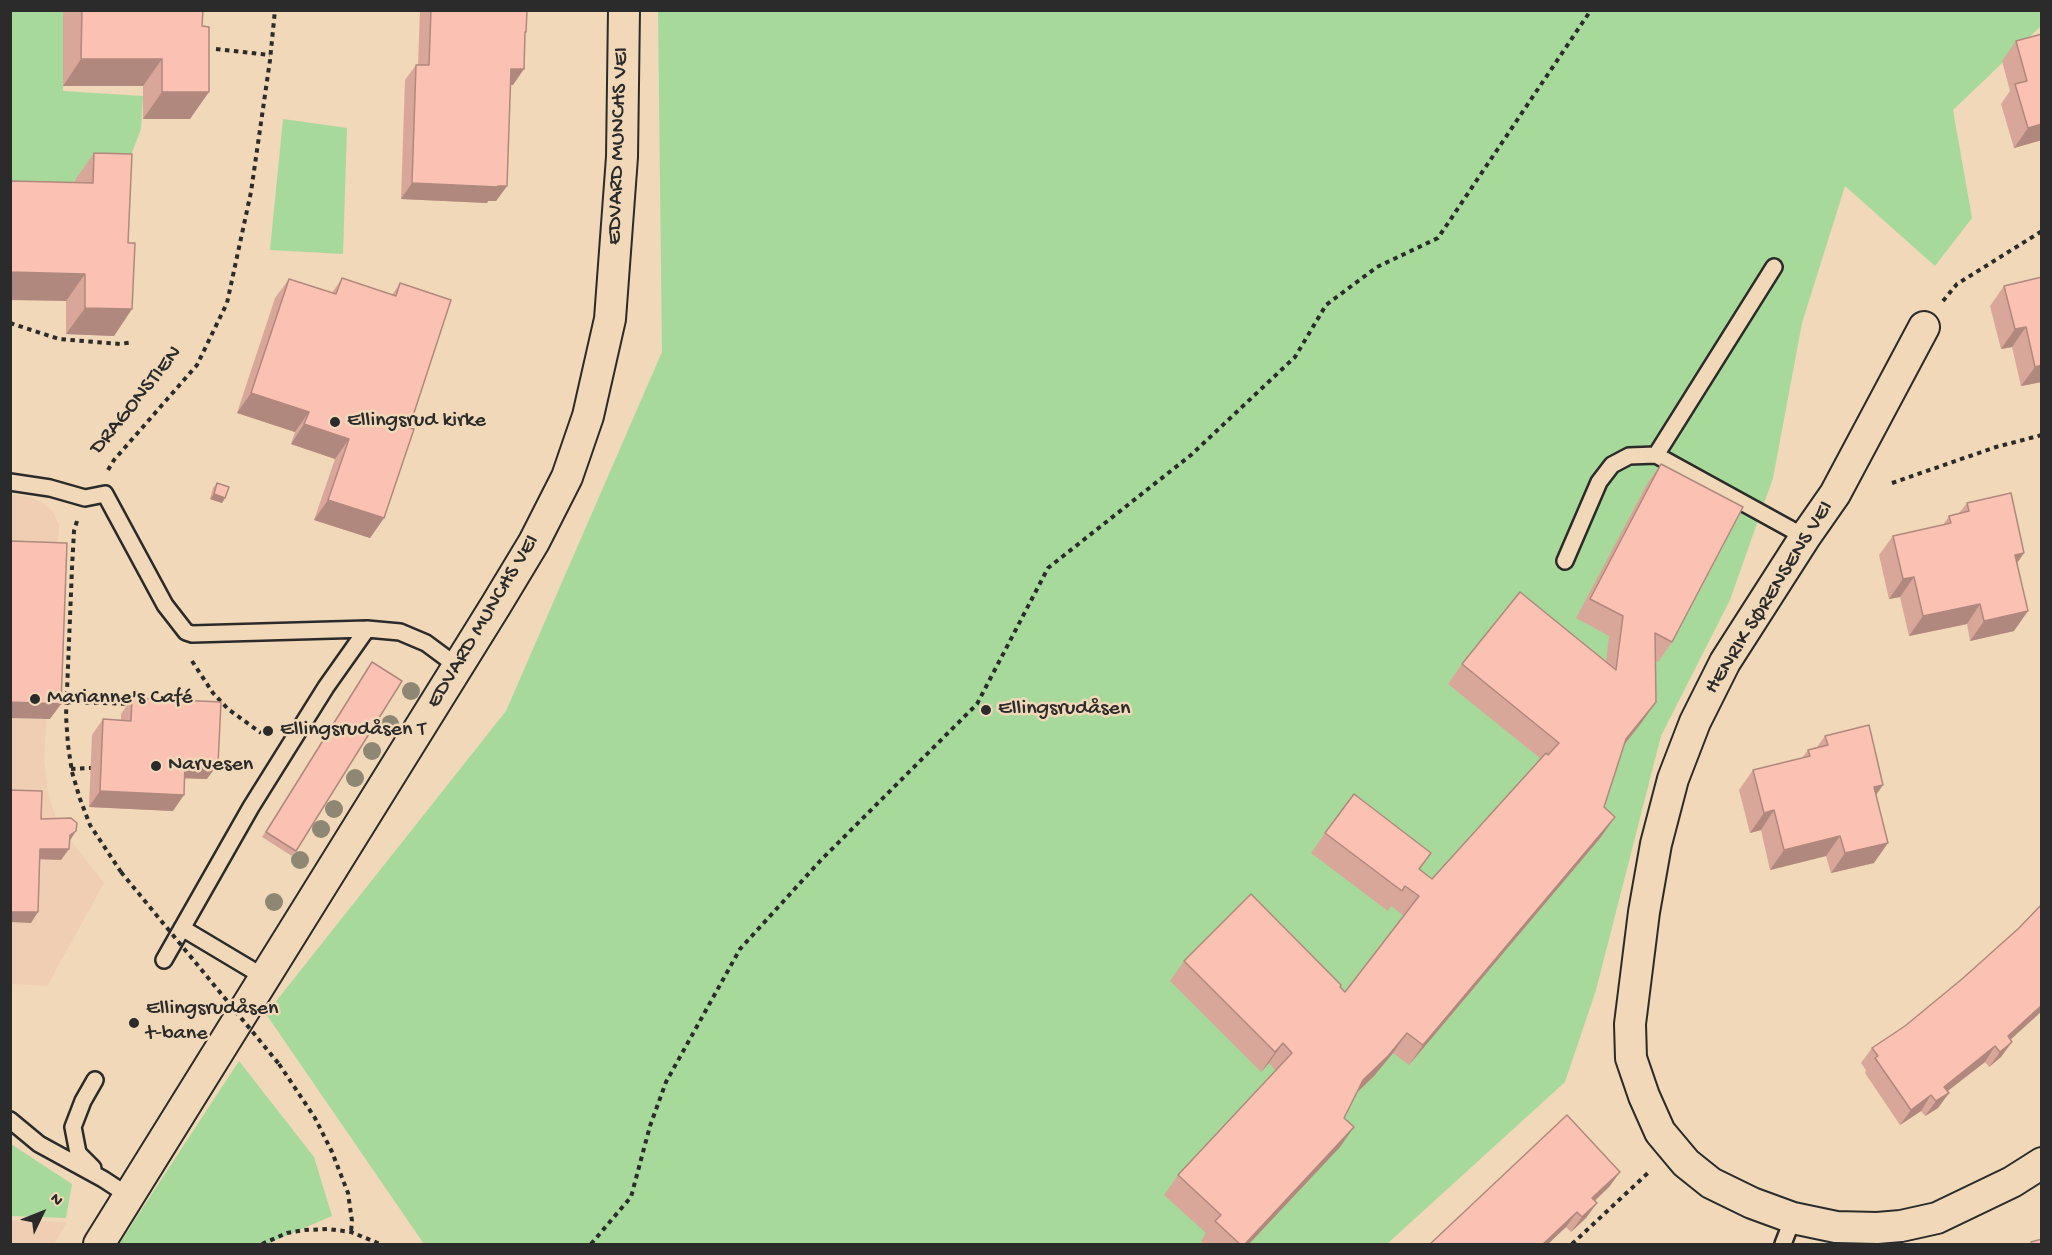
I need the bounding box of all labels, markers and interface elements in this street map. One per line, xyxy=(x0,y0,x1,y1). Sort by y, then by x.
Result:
street label: EDVARD MUNCHS VEI xyxy=(602,47,636,245)
street label: DRAGONSTIEN xyxy=(85,341,189,461)
place label: Ellingsrud kirke xyxy=(347,409,486,435)
marker: Ellingsrud kirke xyxy=(328,415,342,429)
street label: HENRIK SØRENSENS VEI xyxy=(1700,497,1840,699)
street label: EDVARD MUNCHS VEI xyxy=(422,530,546,714)
place label: Marianne's Café xyxy=(47,686,193,712)
marker: Marianne's Café xyxy=(28,692,42,706)
place label: Ellingsrudåsen xyxy=(998,697,1130,723)
marker: Ellingsrudåsen xyxy=(979,703,993,717)
place label: Ellingsrudåsen T xyxy=(280,718,426,744)
marker: Ellingsrudåsen T xyxy=(261,724,275,738)
place label: Narvesen xyxy=(168,753,253,779)
marker: Narvesen xyxy=(149,759,163,773)
place label: Ellingsrudåsen t-bane xyxy=(146,997,278,1048)
marker: Ellingsrudåsen t-bane xyxy=(127,1016,141,1030)
north arrow xyxy=(12,1183,72,1243)
text: N xyxy=(45,1190,66,1211)

